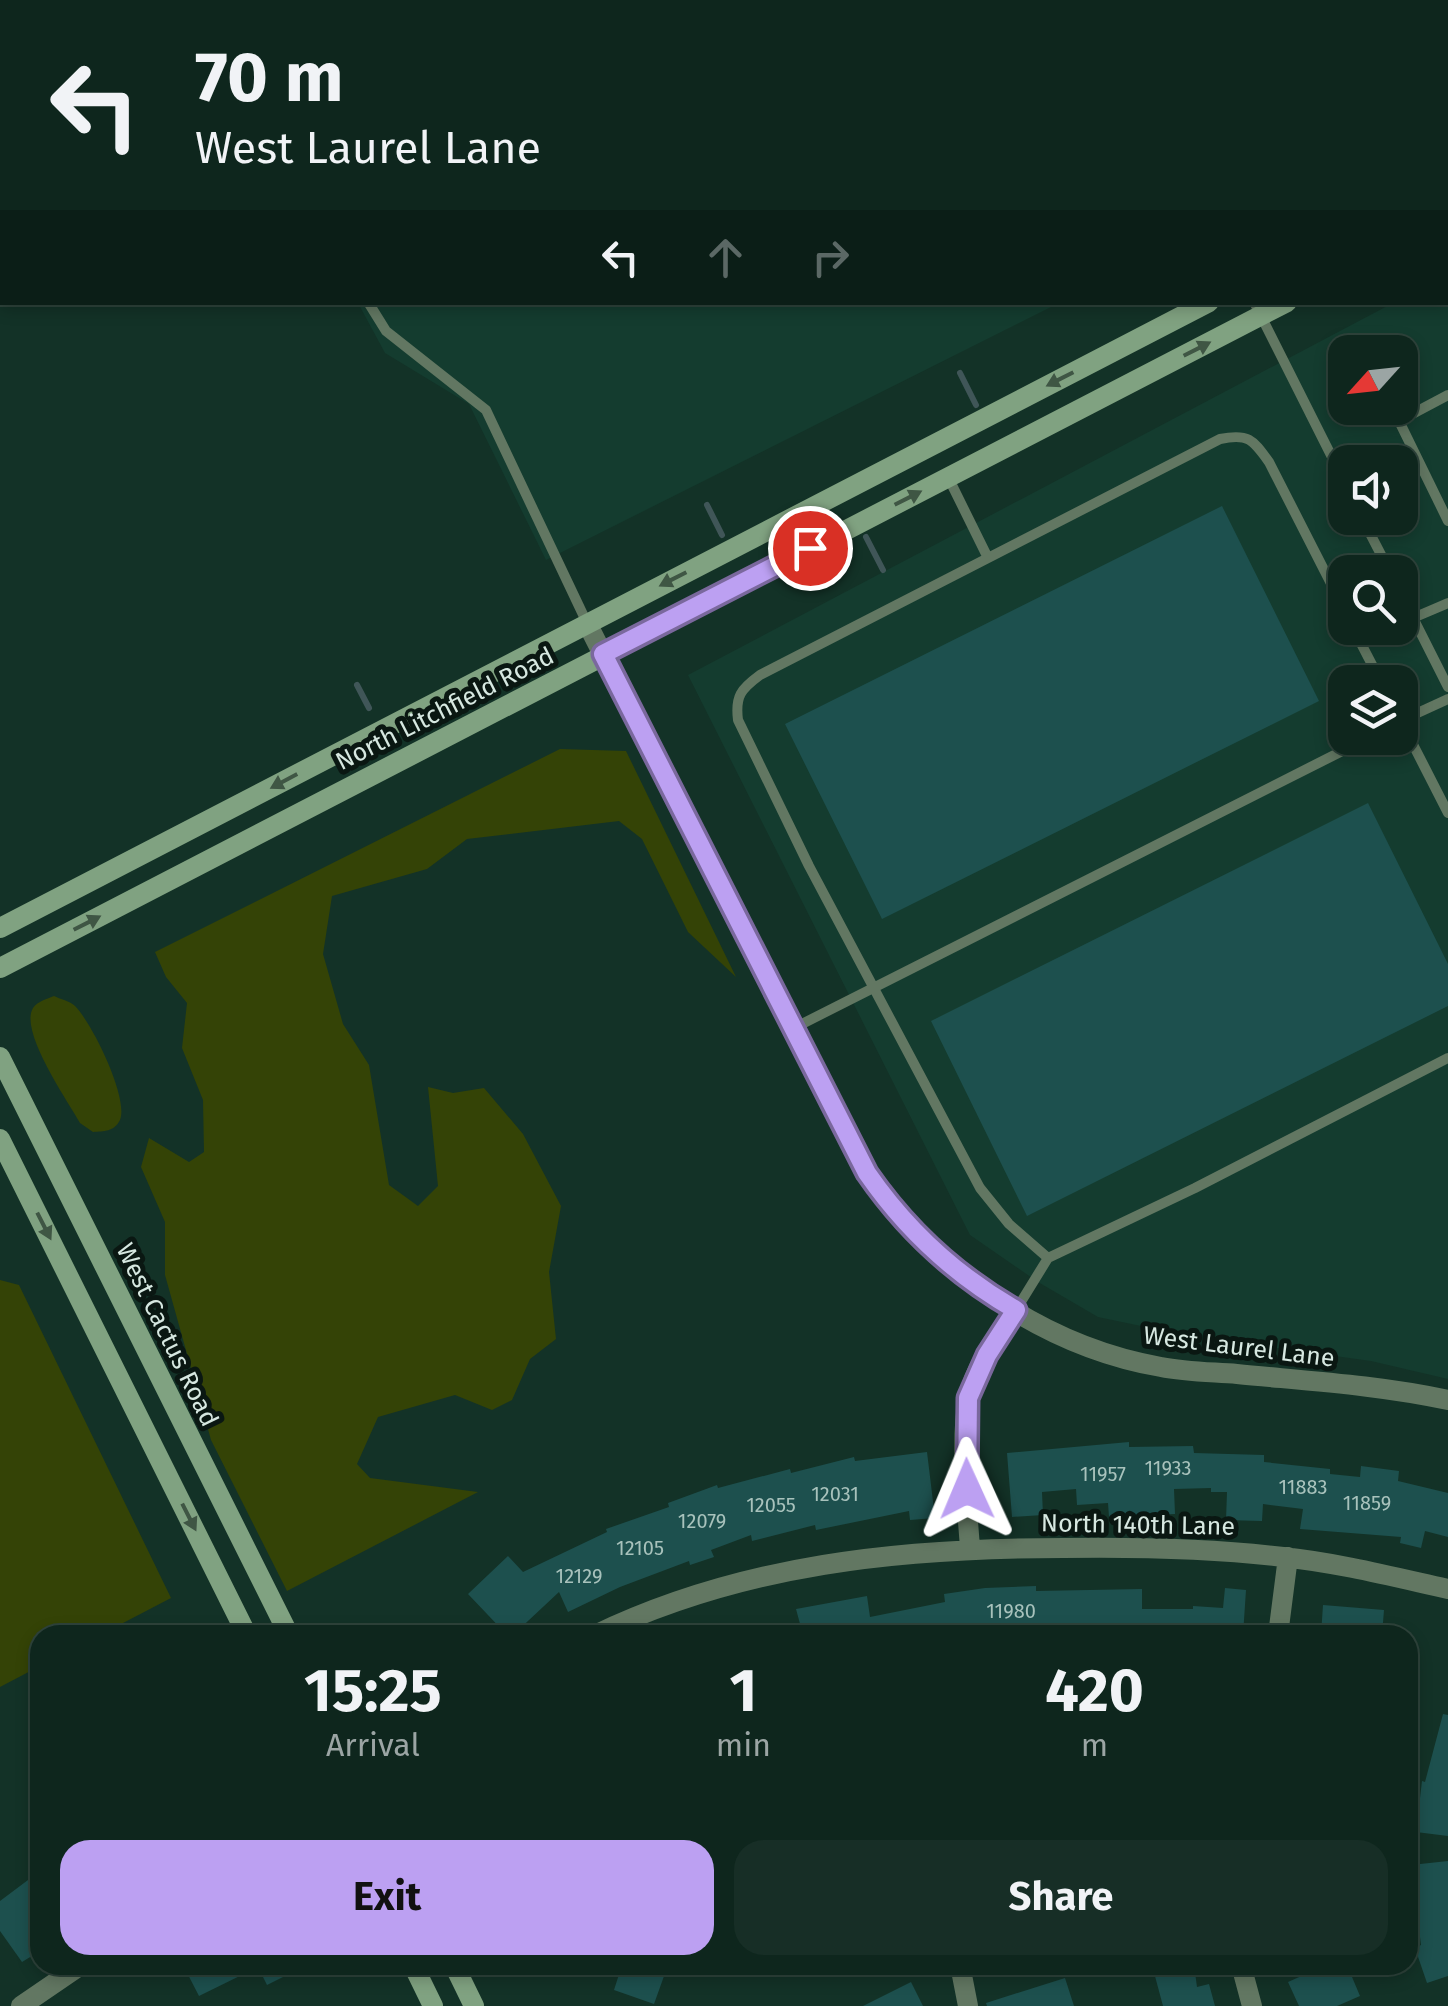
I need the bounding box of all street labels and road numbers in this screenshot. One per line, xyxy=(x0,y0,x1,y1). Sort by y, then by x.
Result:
street label: North Litchfield Road xyxy=(331,641,559,777)
street label: West Cactus Road xyxy=(110,1238,224,1432)
street label: West Laurel Lane xyxy=(1142,1320,1336,1374)
street label: North 140th Lane xyxy=(1041,1508,1235,1542)

